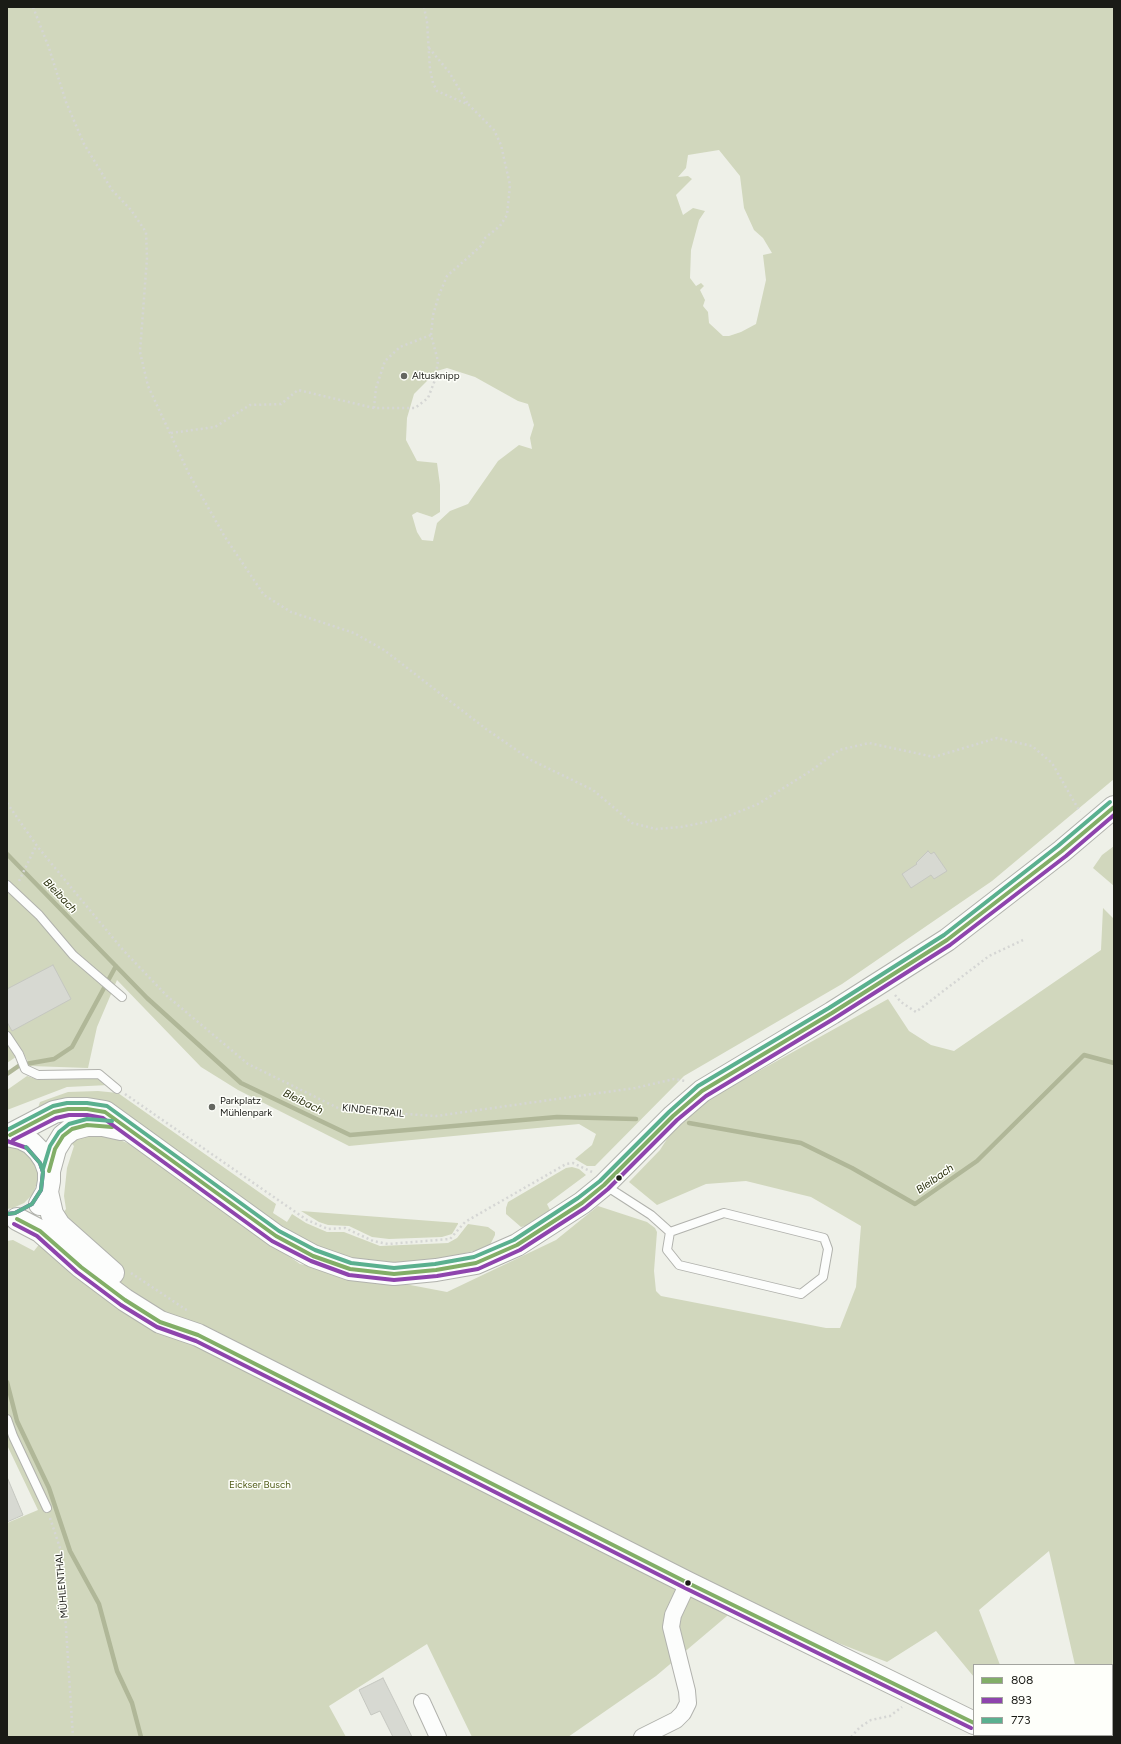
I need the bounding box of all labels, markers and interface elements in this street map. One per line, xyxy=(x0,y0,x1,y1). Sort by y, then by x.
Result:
place label: Altusknipp xyxy=(412,370,460,382)
marker: Altusknipp xyxy=(399,371,409,381)
water label: Bleibach xyxy=(40,876,80,916)
water label: Bleibach xyxy=(281,1087,325,1117)
place label: Parkplatz Mühlenpark xyxy=(220,1095,272,1118)
marker: Parkplatz Mühlenpark xyxy=(207,1102,217,1112)
street label: KINDERTRAIL xyxy=(342,1102,404,1120)
water label: Bleibach xyxy=(914,1161,956,1197)
unlabelled marker xyxy=(614,1173,624,1183)
park label: Eickser Busch xyxy=(229,1479,291,1491)
street label: MÜHLENTHAL xyxy=(53,1551,71,1619)
unlabelled marker xyxy=(683,1578,693,1588)
legend xyxy=(973,1664,1113,1736)
text: 808 xyxy=(1011,1673,1033,1687)
text: 893 xyxy=(1011,1693,1032,1707)
text: 773 xyxy=(1011,1713,1030,1727)

